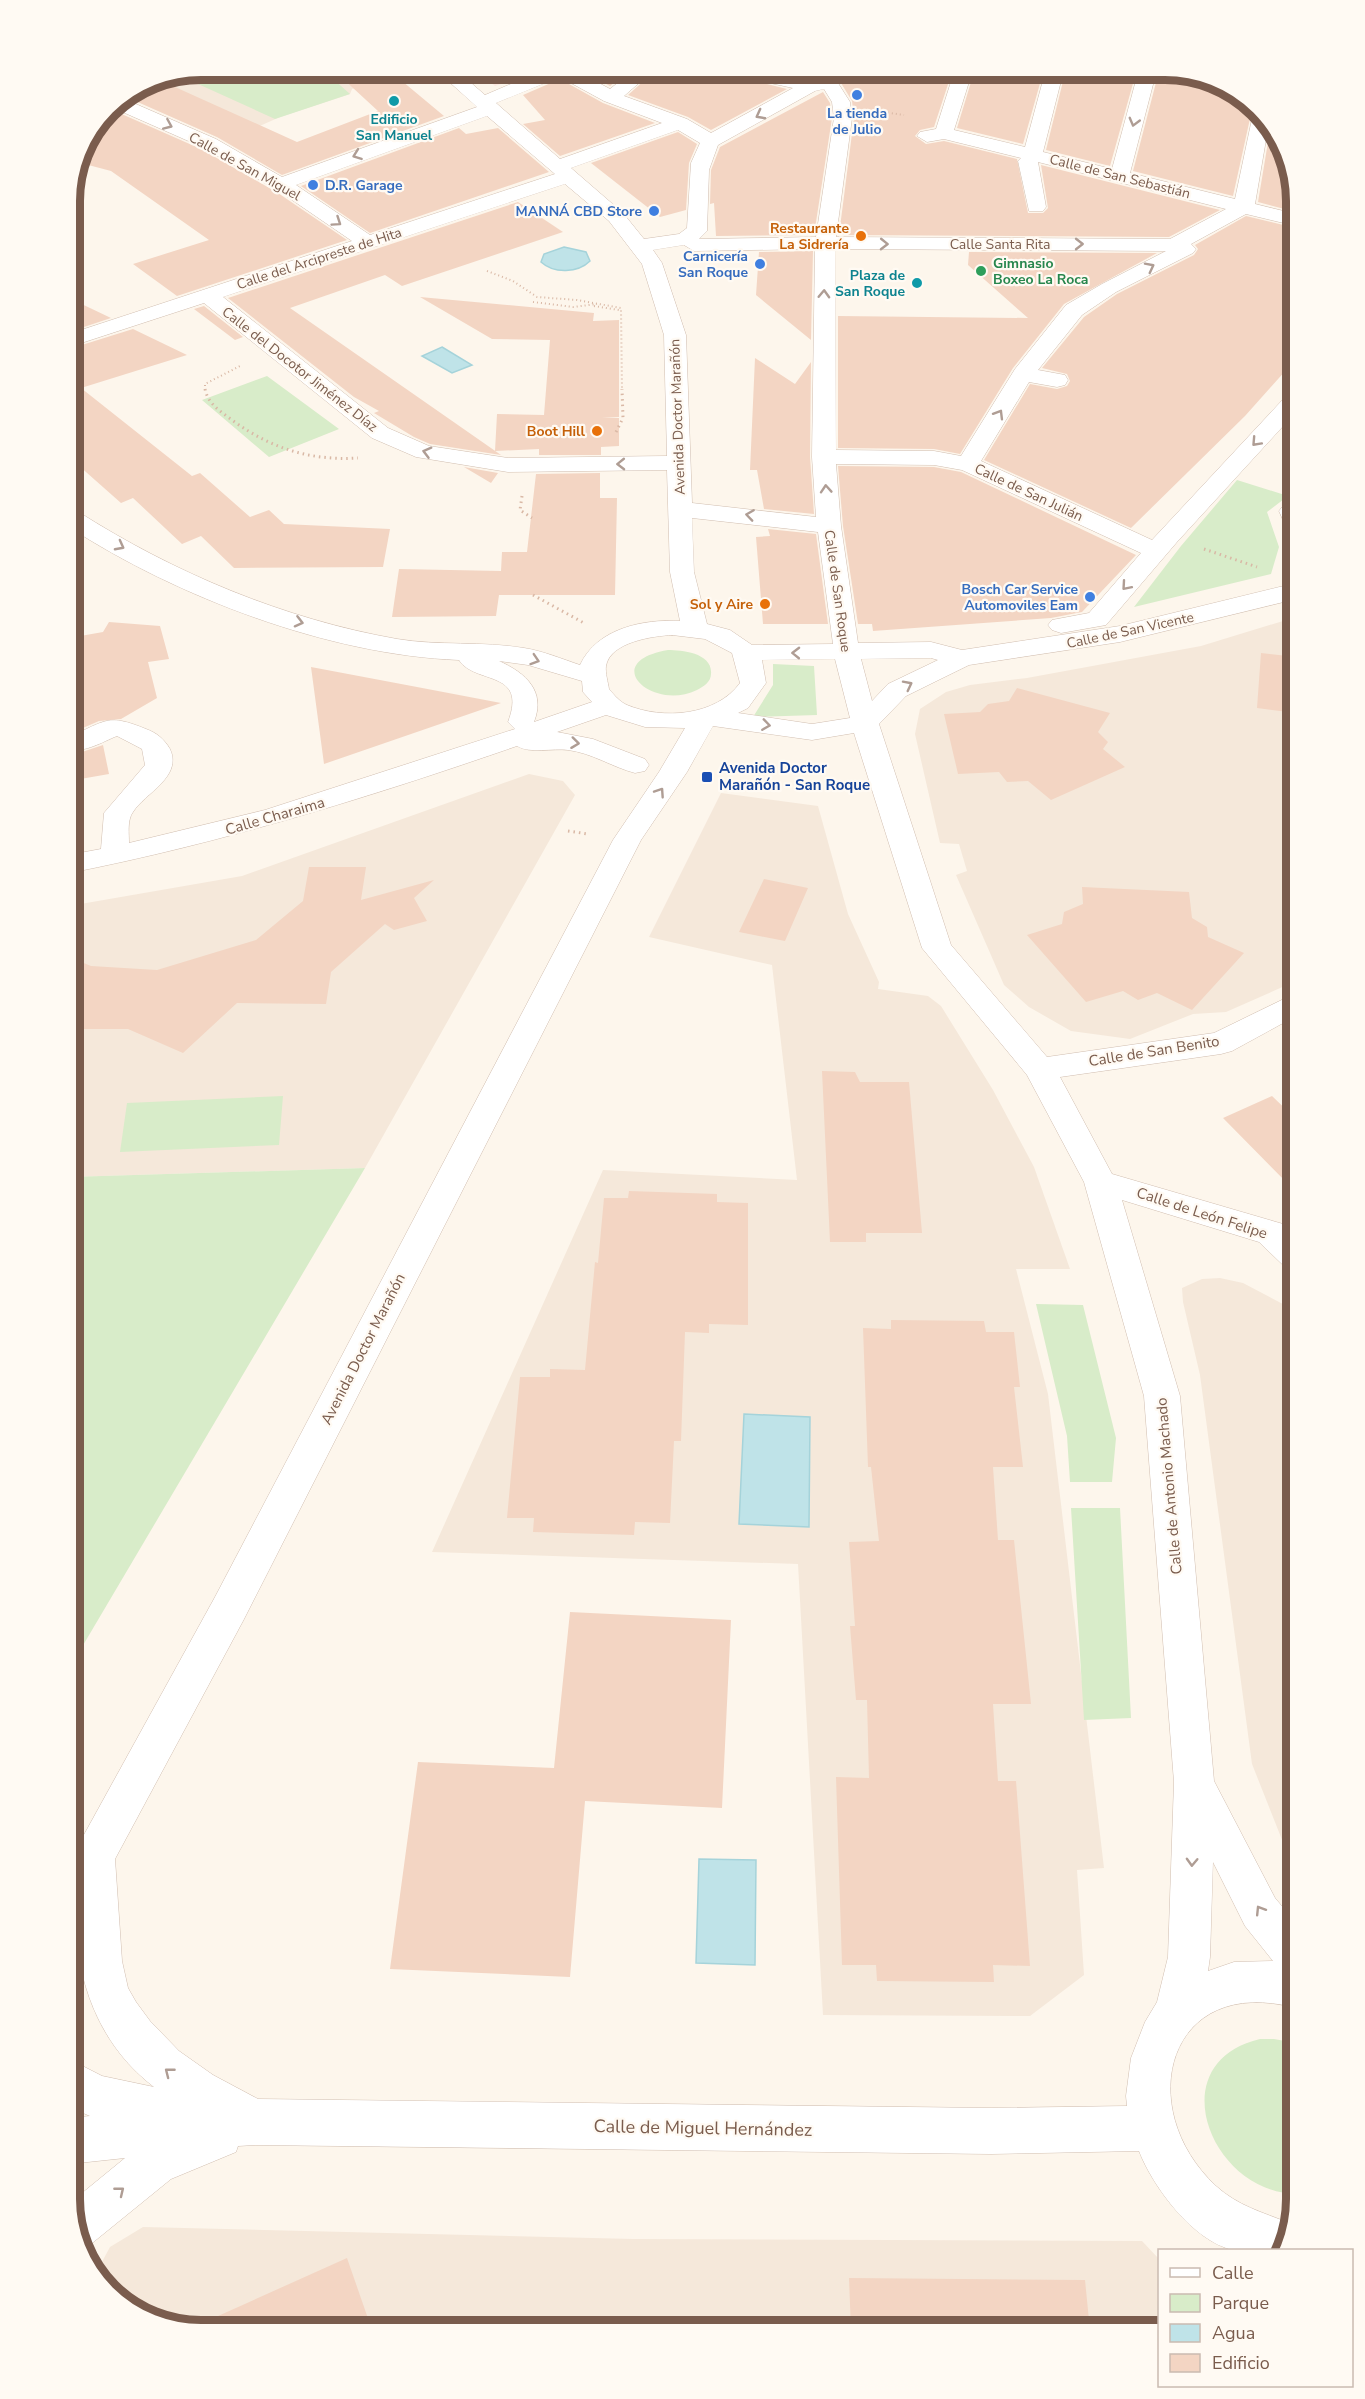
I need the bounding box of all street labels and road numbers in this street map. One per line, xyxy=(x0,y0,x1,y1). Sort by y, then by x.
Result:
street label: Calle de San Miguel xyxy=(185,128,305,206)
street label: Calle de San Sebastián xyxy=(1047,150,1192,203)
street label: Calle del Arcipreste de Hita xyxy=(234,223,404,294)
street label: Calle Santa Rita xyxy=(950,235,1050,254)
street label: Calle del Docotor Jiménez Díaz xyxy=(218,303,382,437)
street label: Avenida Doctor Marañón xyxy=(665,339,690,495)
street label: Calle de San Julián xyxy=(971,459,1086,526)
street label: Calle de San Roque xyxy=(820,529,855,653)
street label: Calle de San Vicente xyxy=(1065,608,1195,653)
street label: Calle Charaima xyxy=(223,792,327,840)
street label: Calle de San Benito xyxy=(1087,1031,1221,1071)
street label: Calle de León Felipe xyxy=(1134,1182,1270,1244)
street label: Avenida Doctor Marañón xyxy=(316,1270,410,1428)
street label: Calle de Antonio Machado xyxy=(1151,1397,1187,1575)
street label: Calle de Miguel Hernández xyxy=(593,2114,813,2142)

